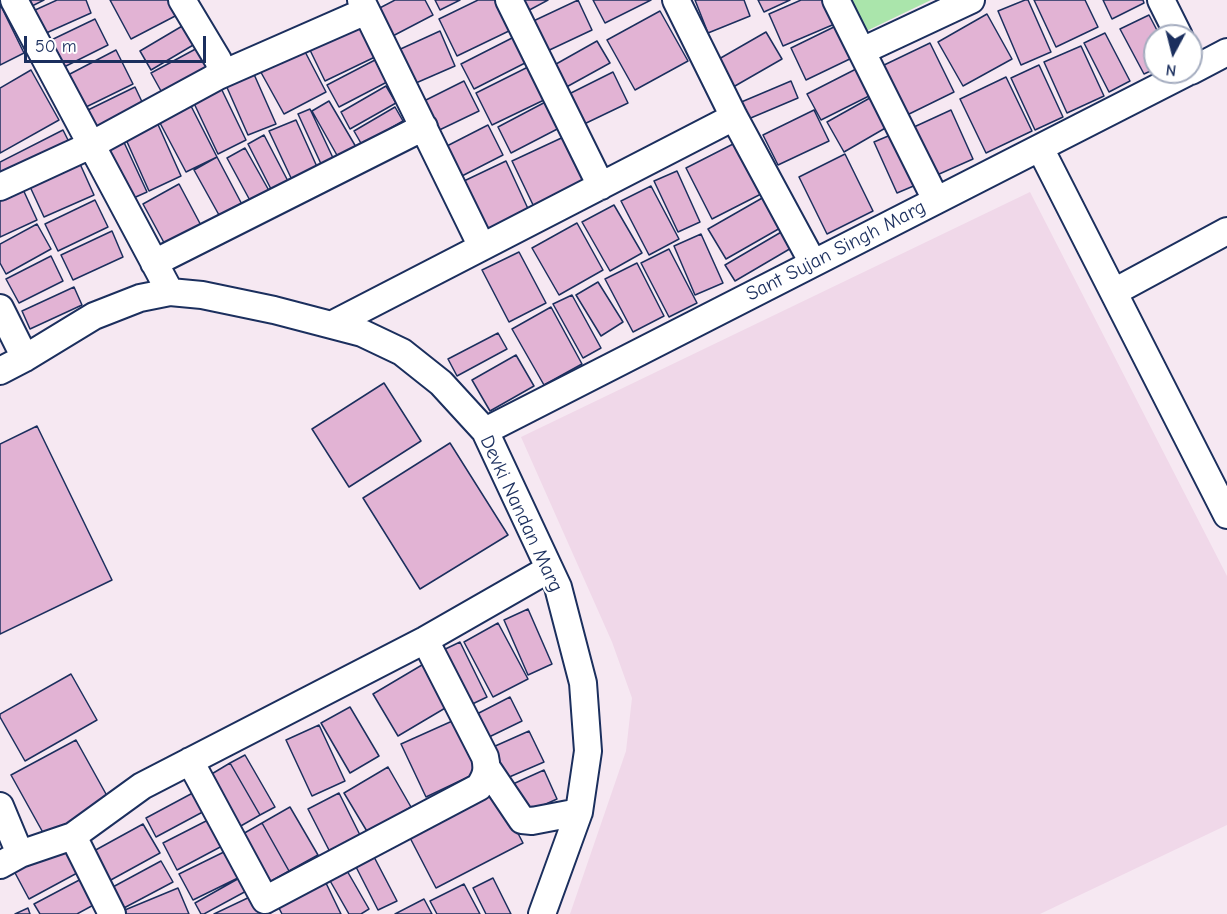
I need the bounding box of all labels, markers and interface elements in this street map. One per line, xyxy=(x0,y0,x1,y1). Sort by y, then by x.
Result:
scale bar xyxy=(27,24,208,62)
north arrow xyxy=(1143,24,1203,84)
text: 50 m xyxy=(35,36,77,57)
text: N xyxy=(1165,60,1177,79)
street label: Sant Sujan Singh Marg xyxy=(742,195,930,307)
street label: Devki Nandan Marg xyxy=(474,432,568,596)

